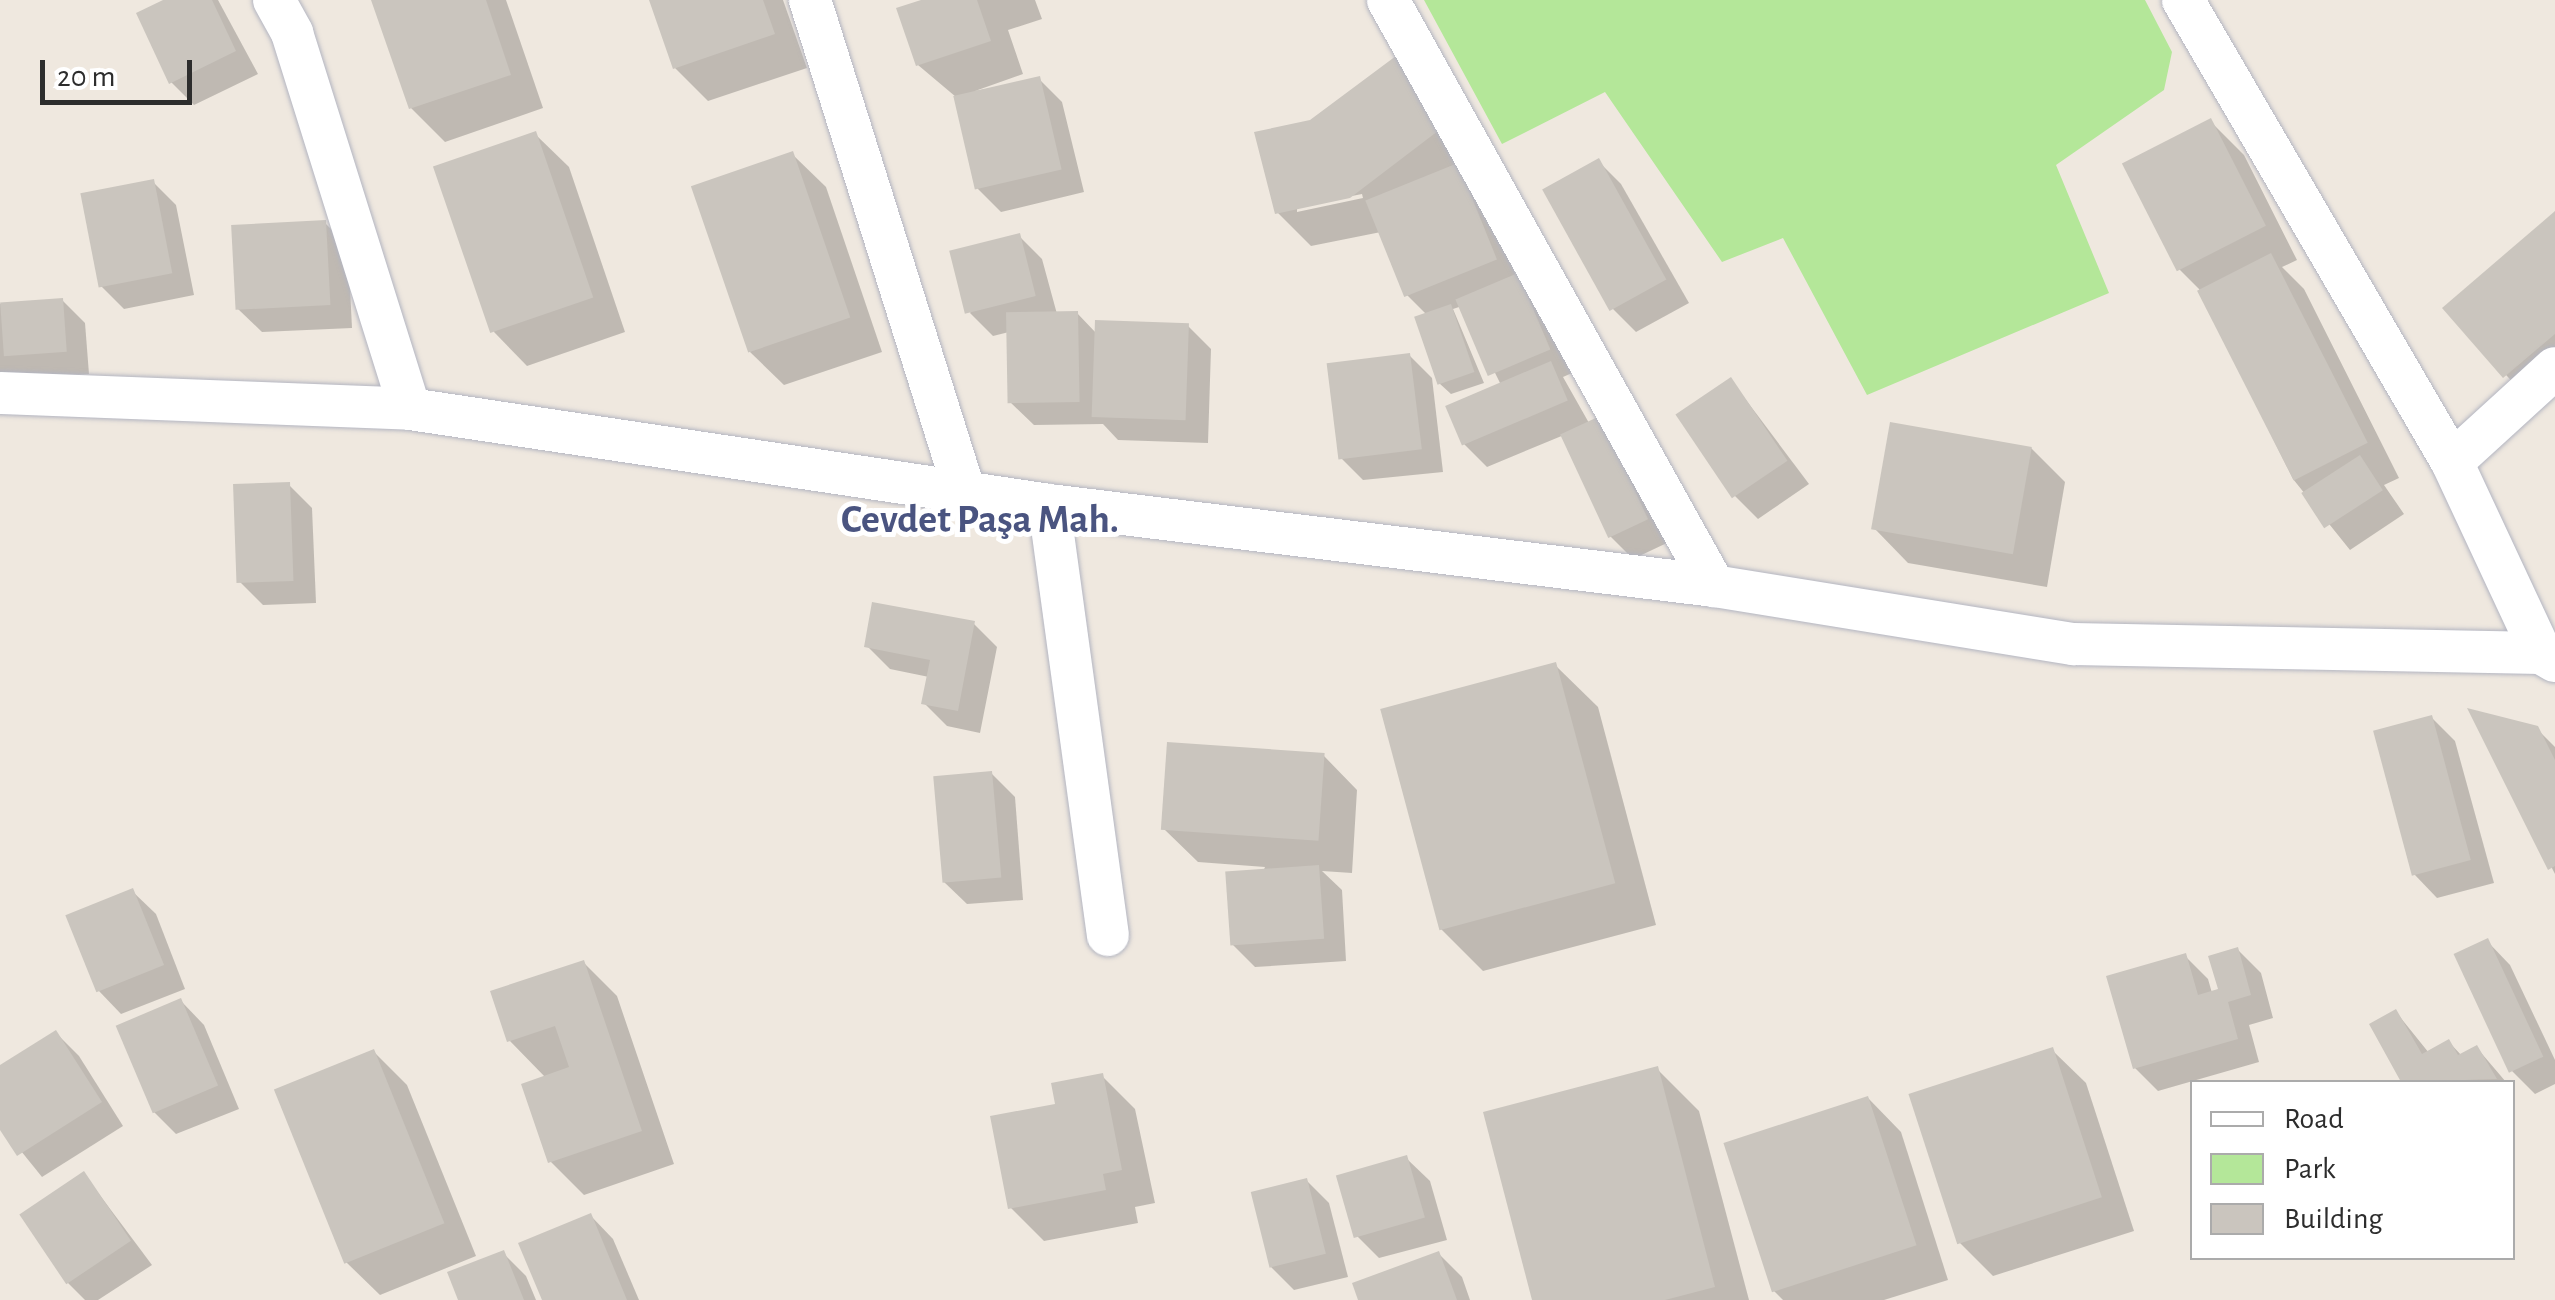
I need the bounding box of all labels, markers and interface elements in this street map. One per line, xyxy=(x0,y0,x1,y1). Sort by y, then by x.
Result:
scale bar xyxy=(45,40,198,102)
text: 20 m xyxy=(57,62,115,92)
district label: Cevdet Paşa Mah. xyxy=(841,496,1119,544)
legend xyxy=(2190,1080,2515,1260)
text: Road xyxy=(2284,1104,2344,1134)
text: Park xyxy=(2284,1154,2336,1184)
text: Building xyxy=(2284,1204,2383,1234)

